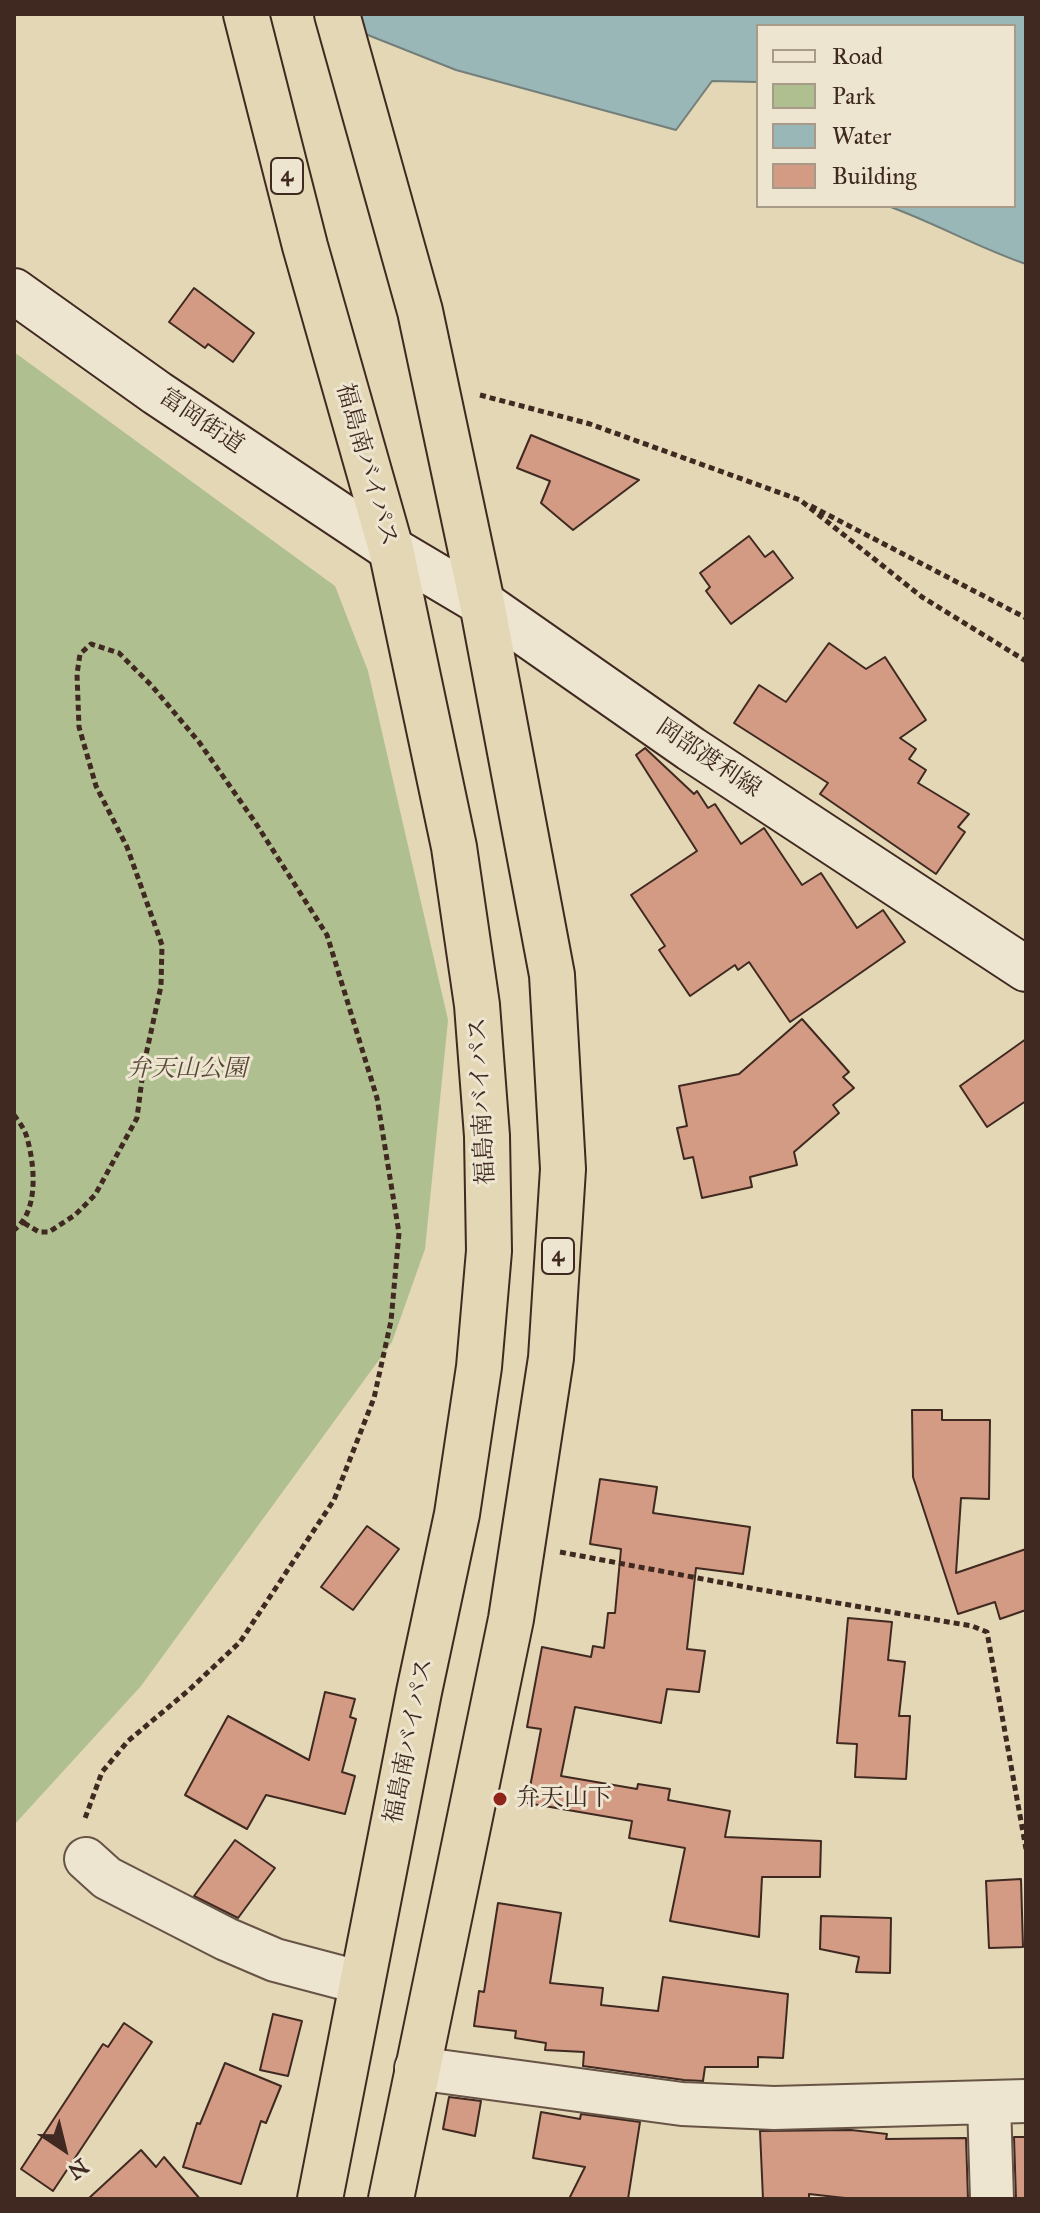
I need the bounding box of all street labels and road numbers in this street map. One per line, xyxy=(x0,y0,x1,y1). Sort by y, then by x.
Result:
road number: 4 xyxy=(271,158,303,194)
street label: 福島南バイパス xyxy=(329,380,403,550)
street label: 富岡街道 xyxy=(153,383,249,461)
street label: 岡部渡利線 xyxy=(650,714,766,804)
street label: 福島南バイパス xyxy=(464,1016,502,1186)
road number: 4 xyxy=(542,1238,574,1274)
street label: 福島南バイパス xyxy=(380,1656,440,1826)

